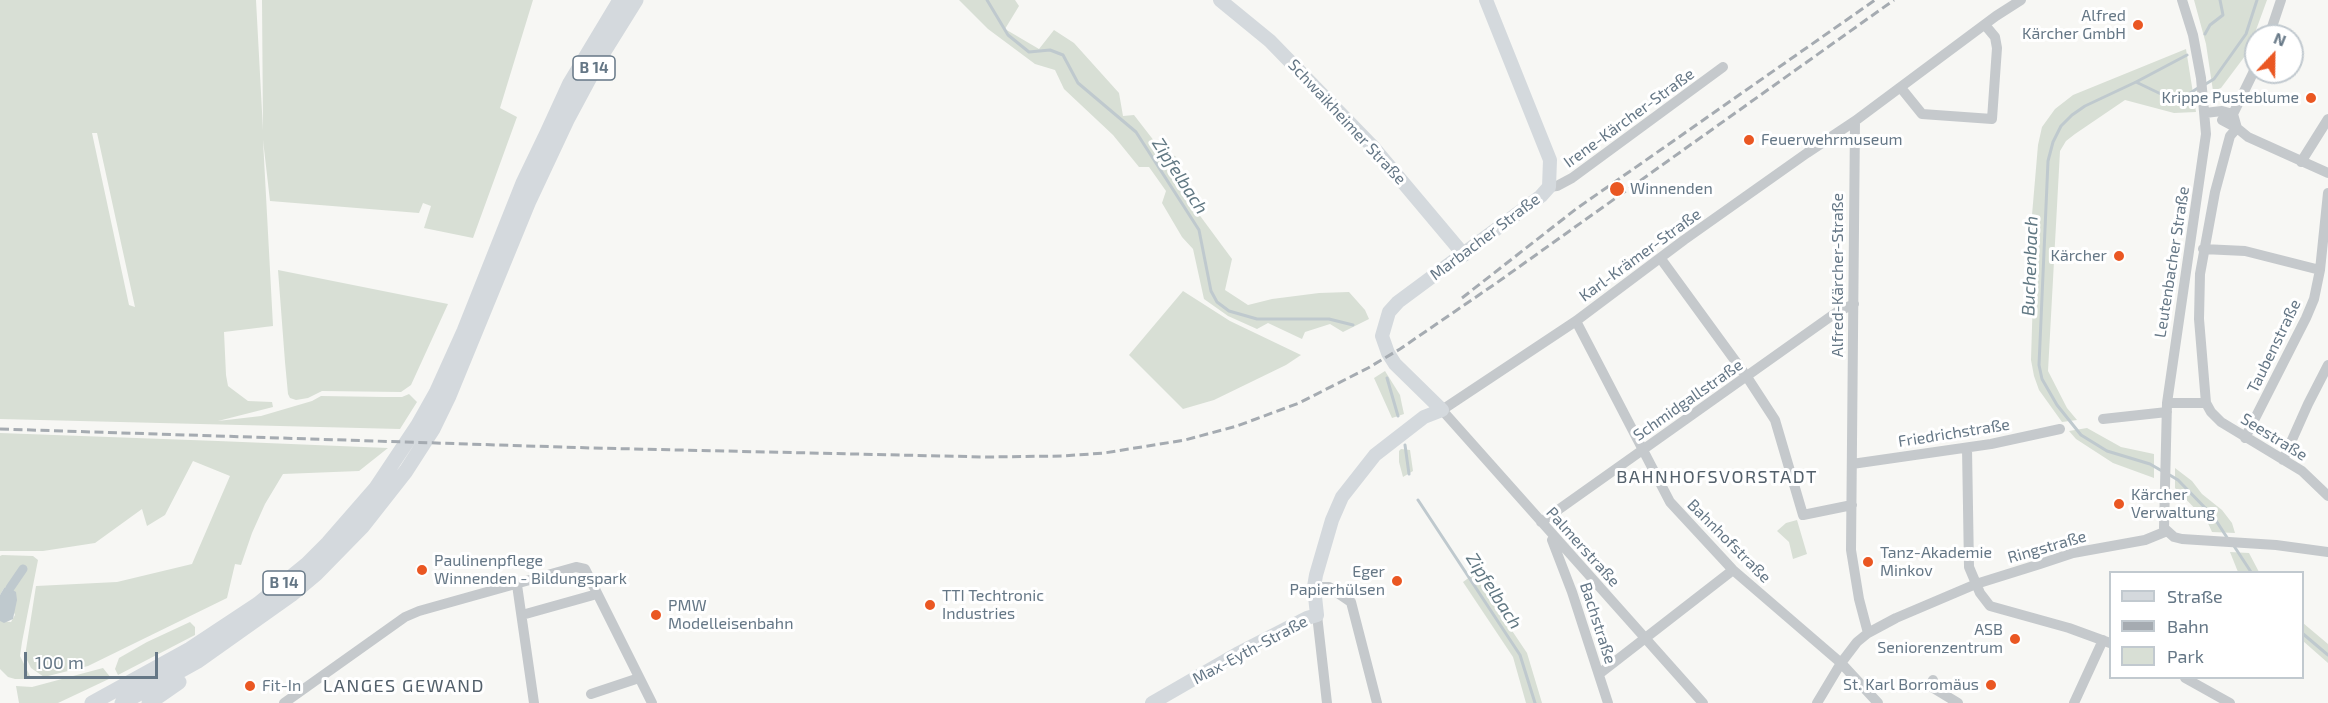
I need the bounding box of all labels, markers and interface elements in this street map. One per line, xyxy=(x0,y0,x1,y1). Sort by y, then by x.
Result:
place label: Alfred Kärcher GmbH xyxy=(2022,6,2126,44)
marker: Alfred Kärcher GmbH xyxy=(2131,18,2145,32)
north arrow xyxy=(2244,24,2304,84)
text: N xyxy=(2271,28,2289,50)
street label: Schwaikheimer Straße xyxy=(1284,55,1410,189)
road number: B 14 xyxy=(573,56,615,80)
street label: Irene-Kärcher-Straße xyxy=(1560,64,1698,172)
place label: Krippe Pusteblume xyxy=(2161,88,2299,108)
marker: Krippe Pusteblume xyxy=(2304,91,2318,105)
place label: Feuerwehrmuseum xyxy=(1761,130,1903,150)
marker: Feuerwehrmuseum xyxy=(1742,133,1756,147)
water label: Zipfelbach xyxy=(1147,134,1213,218)
place label: Winnenden xyxy=(1630,179,1713,199)
marker: Winnenden xyxy=(1608,180,1626,198)
street label: Leutenbacher Straße xyxy=(2151,185,2193,339)
street label: Marbacher Straße xyxy=(1426,189,1544,285)
street label: Alfred-Kärcher-Straße xyxy=(1828,193,1848,357)
street label: Karl-Krämer-Straße xyxy=(1575,204,1705,306)
water label: Buchenbach xyxy=(2017,216,2043,316)
place label: Kärcher xyxy=(2050,246,2107,266)
marker: Kärcher xyxy=(2112,249,2126,263)
street label: Taubenstraße xyxy=(2243,296,2305,396)
street label: Schmidgallstraße xyxy=(1630,355,1746,445)
street label: Seestraße xyxy=(2237,409,2311,465)
street label: Friedrichstraße xyxy=(1897,415,2011,451)
district label: BAHNHOFSVORSTADT xyxy=(1616,466,1818,488)
place label: Kärcher Verwaltung xyxy=(2131,485,2215,523)
street label: Bahnhofstraße xyxy=(1683,495,1775,587)
marker: Kärcher Verwaltung xyxy=(2112,497,2126,511)
street label: Palmerstraße xyxy=(1542,503,1624,591)
street label: Ringstraße xyxy=(2005,527,2089,567)
place label: Tanz-Akademie Minkov xyxy=(1880,543,1992,581)
water label: Zipfelbach xyxy=(1461,549,1527,633)
place label: Paulinenpflege Winnenden - Bildungspark xyxy=(434,551,627,589)
marker: Tanz-Akademie Minkov xyxy=(1861,555,1875,569)
place label: Eger Papierhülsen xyxy=(1289,562,1385,600)
marker: Paulinenpflege Winnenden - Bildungspark xyxy=(415,563,429,577)
road number: B 14 xyxy=(263,571,305,595)
legend xyxy=(2109,571,2304,679)
marker: Eger Papierhülsen xyxy=(1390,574,1404,588)
street label: Bachstraße xyxy=(1576,580,1620,666)
text: Straße xyxy=(2167,585,2223,607)
place label: TTI Techtronic Industries xyxy=(942,586,1044,624)
place label: PMW Modelleisenbahn xyxy=(668,596,793,634)
marker: TTI Techtronic Industries xyxy=(923,598,937,612)
marker: PMW Modelleisenbahn xyxy=(649,608,663,622)
street label: Max-Eyth-Straße xyxy=(1189,612,1311,688)
text: Bahn xyxy=(2167,615,2209,637)
place label: ASB Seniorenzentrum xyxy=(1877,620,2003,658)
marker: ASB Seniorenzentrum xyxy=(2008,632,2022,646)
scale bar xyxy=(27,640,160,678)
text: Park xyxy=(2167,645,2204,667)
text: 100 m xyxy=(35,651,84,673)
district label: LANGES GEWAND xyxy=(323,675,485,697)
place label: St. Karl Borromäus xyxy=(1843,675,1979,695)
place label: Fit-In xyxy=(262,676,301,696)
marker: St. Karl Borromäus xyxy=(1984,678,1998,692)
marker: Fit-In xyxy=(243,679,257,693)

